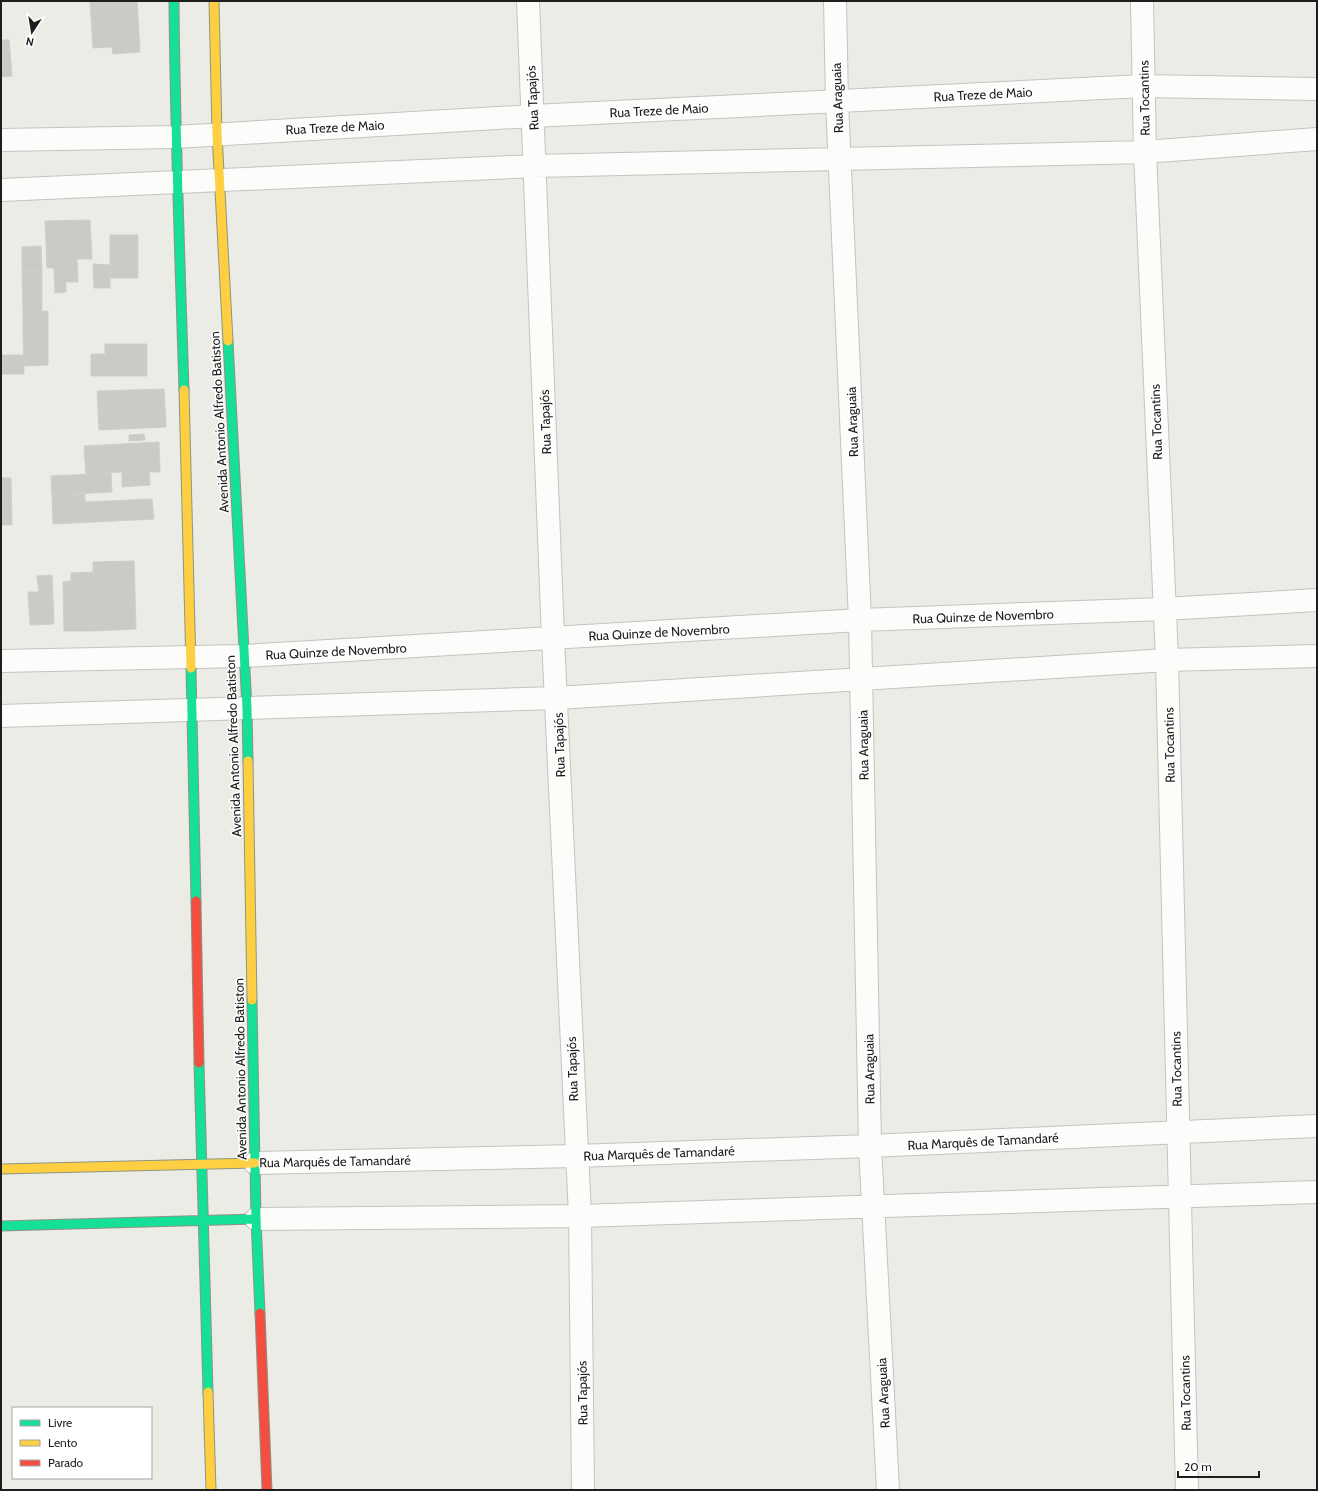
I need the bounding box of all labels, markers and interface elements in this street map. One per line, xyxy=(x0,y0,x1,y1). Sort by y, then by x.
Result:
north arrow xyxy=(12,12,52,52)
text: N xyxy=(25,34,35,49)
street label: Rua Tocantins xyxy=(1135,59,1153,136)
street label: Rua Araguaia xyxy=(828,62,846,133)
street label: Rua Tapajós xyxy=(522,65,543,131)
street label: Rua Treze de Maio xyxy=(933,83,1033,105)
street label: Rua Treze de Maio xyxy=(609,99,709,121)
street label: Rua Treze de Maio xyxy=(285,116,385,138)
street label: Avenida Antonio Alfredo Batiston xyxy=(206,331,232,513)
street label: Rua Tocantins xyxy=(1147,383,1165,460)
street label: Rua Araguaia xyxy=(843,386,861,457)
street label: Rua Tapajós xyxy=(536,389,555,455)
street label: Rua Quinze de Novembro xyxy=(912,606,1054,626)
street label: Rua Quinze de Novembro xyxy=(588,620,730,644)
street label: Rua Quinze de Novembro xyxy=(265,639,407,663)
street label: Avenida Antonio Alfredo Batiston xyxy=(222,655,244,837)
street label: Rua Tocantins xyxy=(1160,706,1178,783)
street label: Rua Araguaia xyxy=(854,709,872,780)
street label: Rua Tapajós xyxy=(550,712,569,778)
street label: Avenida Antonio Alfredo Batiston xyxy=(230,978,250,1160)
street label: Rua Tocantins xyxy=(1167,1030,1185,1107)
street label: Rua Araguaia xyxy=(860,1033,878,1104)
street label: Rua Tapajós xyxy=(563,1036,582,1102)
street label: Rua Marquês de Tamandaré xyxy=(907,1129,1059,1153)
street label: Rua Marquês de Tamandaré xyxy=(583,1142,735,1164)
street label: Rua Marquês de Tamandaré xyxy=(259,1152,411,1170)
street label: Rua Tocantins xyxy=(1176,1354,1194,1431)
street label: Rua Araguaia xyxy=(873,1357,893,1429)
street label: Rua Tapajós xyxy=(573,1360,592,1426)
legend xyxy=(12,1407,152,1479)
text: Livre xyxy=(48,1415,72,1430)
text: Lento xyxy=(48,1435,78,1450)
scale bar xyxy=(1178,1453,1259,1479)
text: Parado xyxy=(48,1455,84,1470)
text: 20 m xyxy=(1184,1459,1212,1474)

